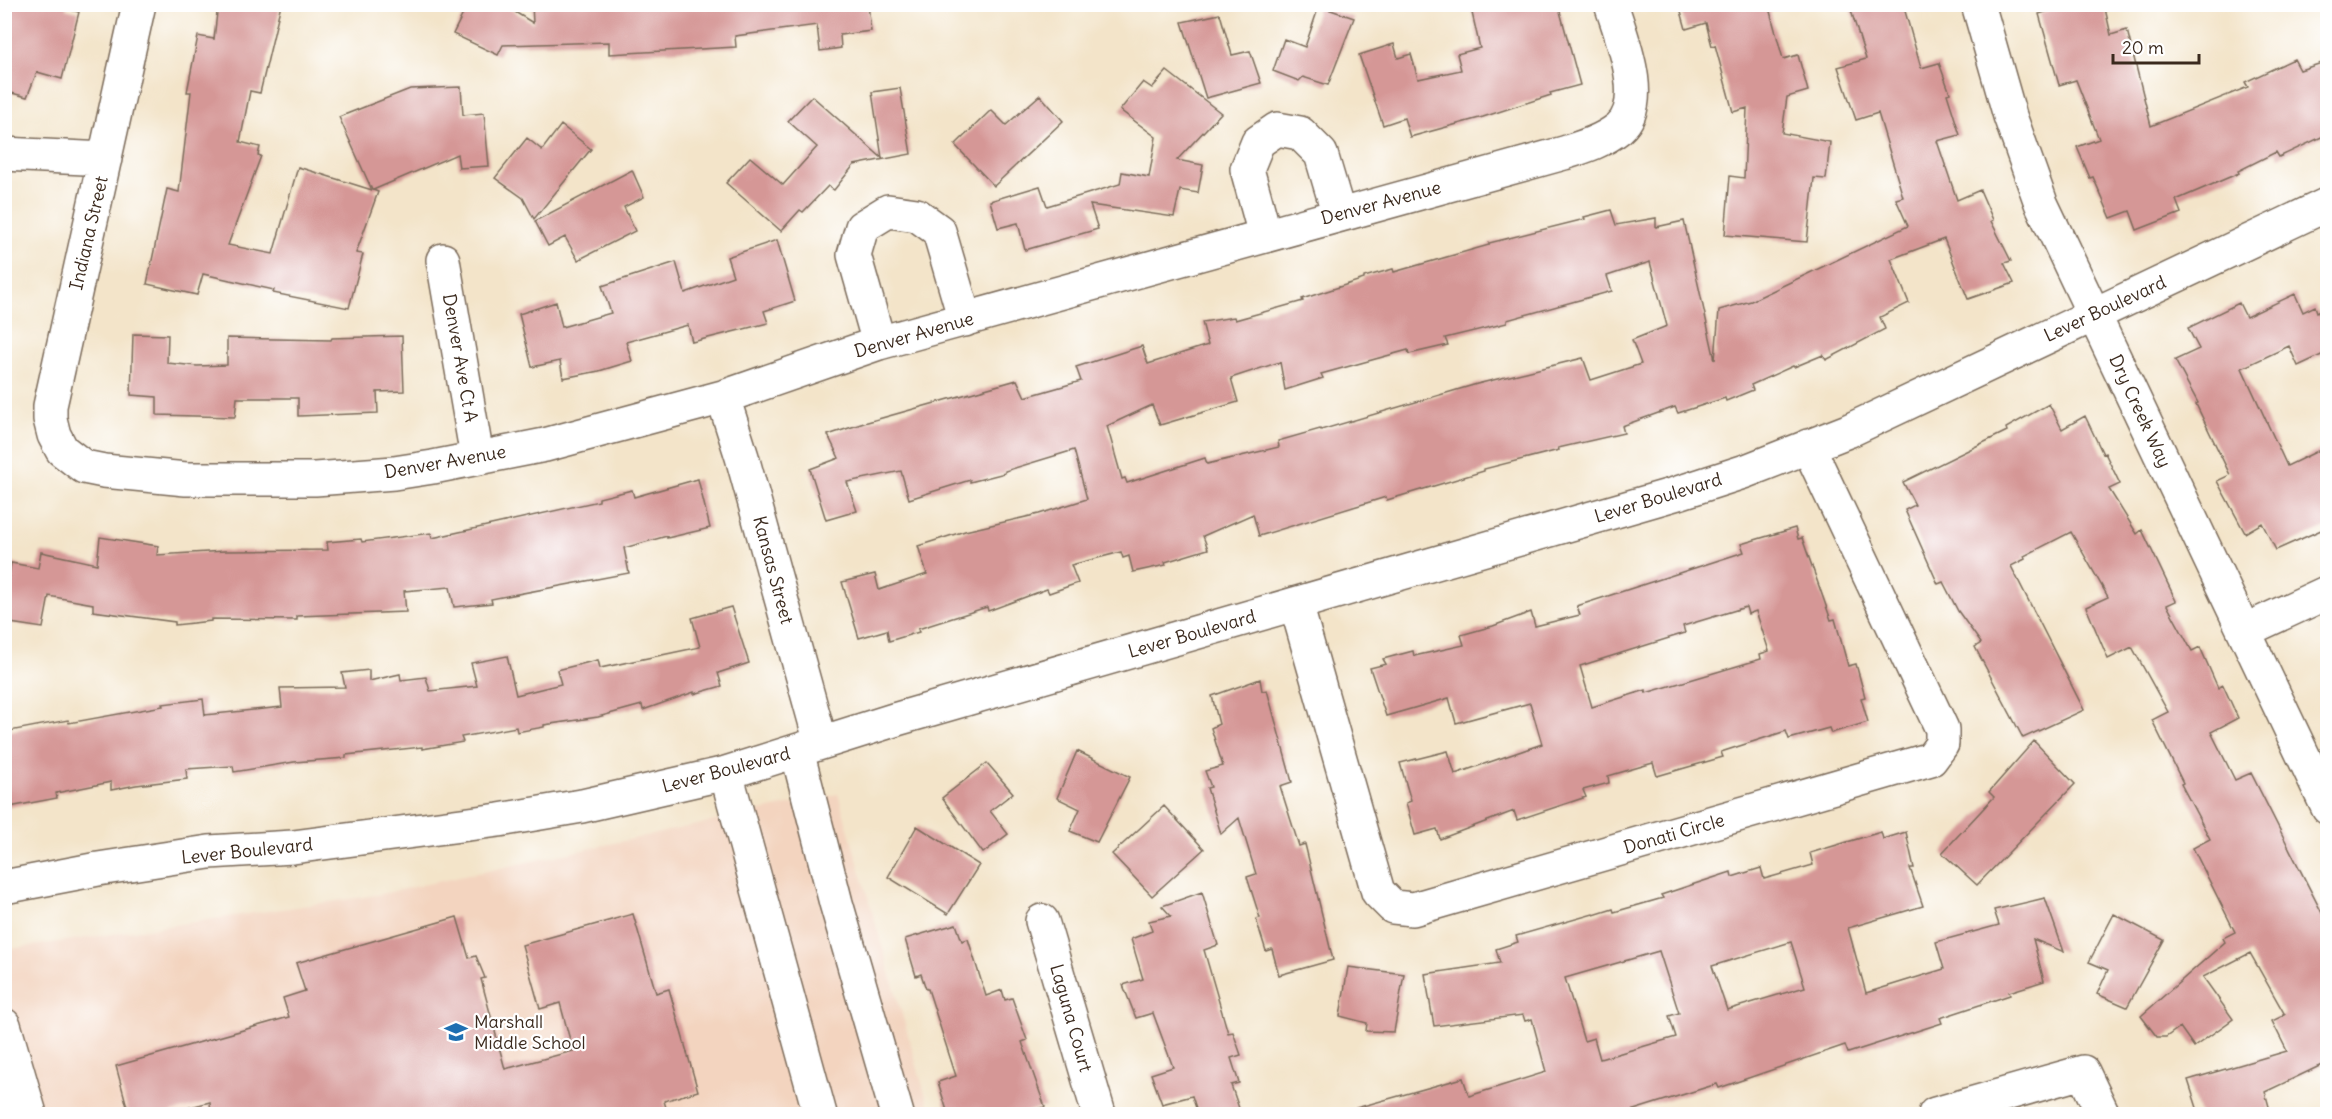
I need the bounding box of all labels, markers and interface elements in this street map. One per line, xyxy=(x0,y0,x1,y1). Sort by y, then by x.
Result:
scale bar xyxy=(2113,27,2198,65)
text: 20 m xyxy=(2122,36,2164,59)
street label: Indiana Street xyxy=(64,174,113,292)
street label: Denver Avenue xyxy=(1318,175,1443,230)
street label: Lever Boulevard xyxy=(2040,270,2170,347)
street label: Denver Ave Ct A xyxy=(438,292,483,424)
street label: Denver Avenue xyxy=(852,306,976,363)
street label: Dry Creek Way xyxy=(2104,351,2177,471)
street label: Denver Avenue xyxy=(382,439,508,484)
street label: Lever Boulevard xyxy=(1591,467,1725,528)
street label: Kansas Street xyxy=(748,513,799,626)
street label: Lever Boulevard xyxy=(1125,604,1259,663)
street label: Lever Boulevard xyxy=(659,741,793,798)
street label: Donati Circle xyxy=(1621,808,1727,859)
street label: Lever Boulevard xyxy=(180,832,314,869)
street label: Laguna Court xyxy=(1045,961,1098,1074)
place label: Marshall Middle School xyxy=(474,1010,586,1054)
school or university icon: Marshall Middle School xyxy=(443,1019,469,1045)

